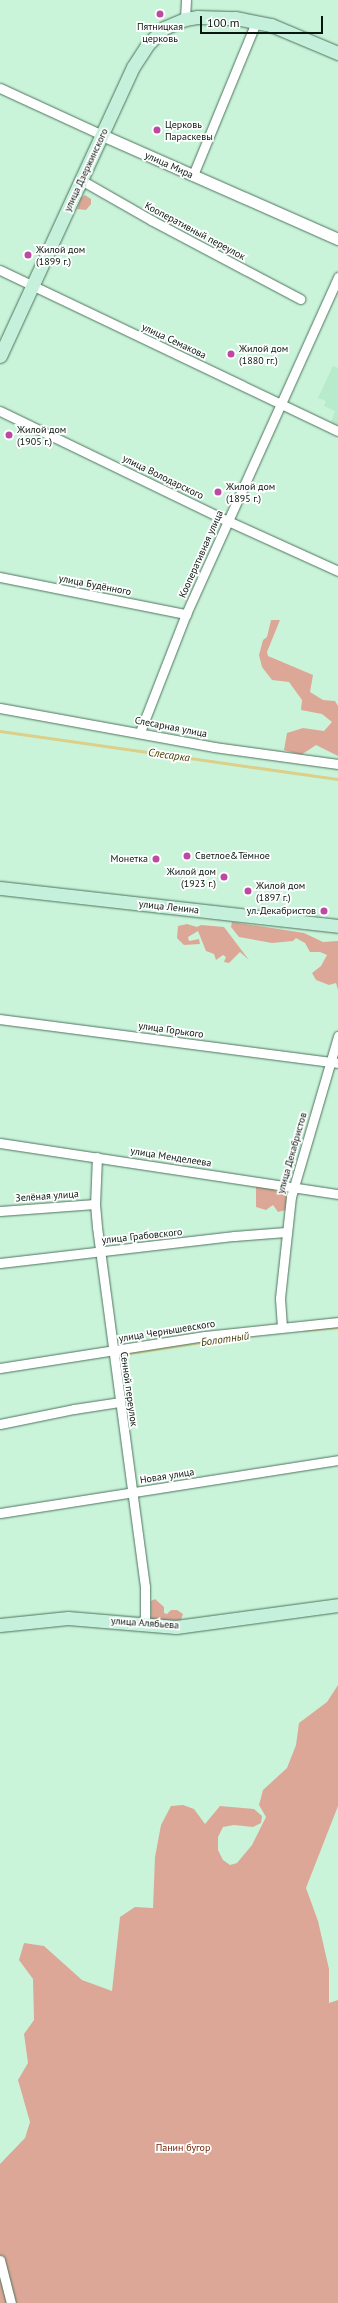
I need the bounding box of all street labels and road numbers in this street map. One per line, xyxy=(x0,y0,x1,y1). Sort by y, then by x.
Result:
street label: улица Дзержинского xyxy=(61,126,111,214)
street label: улица Мира xyxy=(143,149,195,181)
street label: Кооперативный переулок xyxy=(143,199,247,263)
street label: улица Семакова xyxy=(140,321,208,361)
street label: улица Володарского xyxy=(120,452,206,502)
street label: Кооперативная улица xyxy=(176,508,226,600)
street label: улица Будённого xyxy=(58,572,132,598)
street label: Слесарная улица xyxy=(134,714,208,740)
street label: улица Ленина xyxy=(138,898,200,916)
street label: улица Горького xyxy=(138,1019,204,1041)
street label: улица Декабристов xyxy=(275,1111,309,1195)
street label: улица Менделеева xyxy=(130,1145,212,1169)
street label: Зелёная улица xyxy=(15,1188,79,1204)
street label: улица Грабовского xyxy=(101,1226,183,1246)
street label: улица Чернышевского xyxy=(118,1317,216,1345)
street label: Сенной переулок xyxy=(118,1351,140,1427)
street label: Новая улица xyxy=(139,1466,195,1486)
street label: улица Алябьева xyxy=(110,1615,180,1631)

